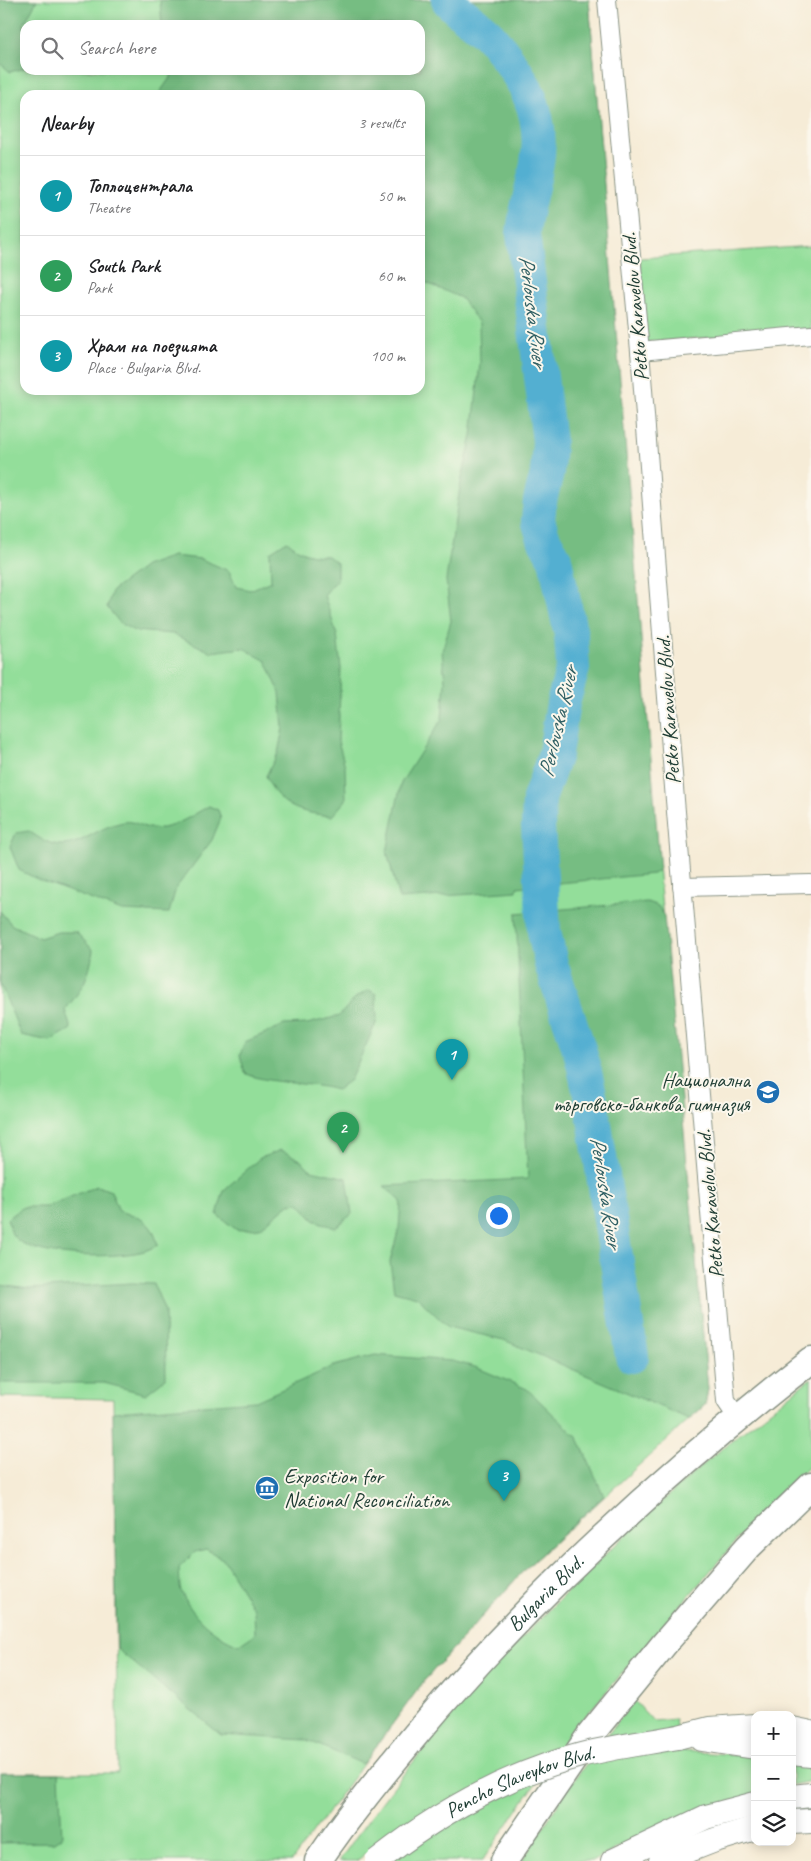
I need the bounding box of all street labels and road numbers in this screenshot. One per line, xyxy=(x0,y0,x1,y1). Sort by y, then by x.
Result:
street label: Petko Karavelov Blvd. xyxy=(615,231,654,382)
street label: Petko Karavelov Blvd. xyxy=(650,634,686,785)
street label: Petko Karavelov Blvd. xyxy=(690,1128,729,1279)
street label: Bulgaria Blvd. xyxy=(502,1548,590,1637)
street label: Pencho Slaveykov Blvd. xyxy=(440,1739,598,1824)

